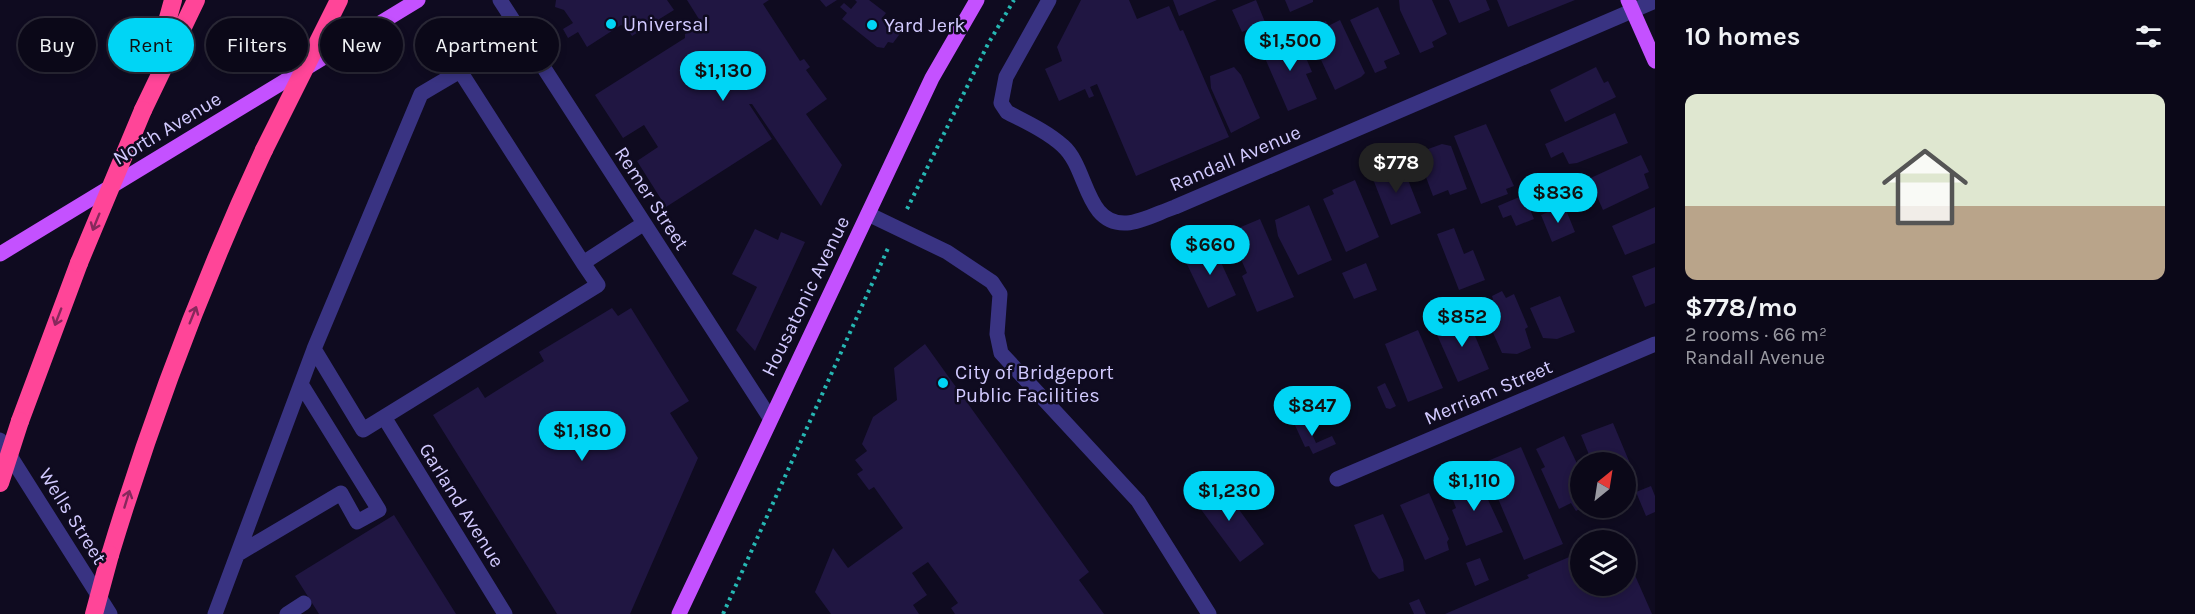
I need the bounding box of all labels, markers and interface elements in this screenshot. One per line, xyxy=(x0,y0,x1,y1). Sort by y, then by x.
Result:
place label: Universal xyxy=(623,13,709,36)
place label: Yard Jerk xyxy=(884,14,965,37)
marker: Universal xyxy=(604,17,618,31)
chip: Buy xyxy=(18,18,96,72)
chip: Rent xyxy=(108,18,194,72)
chip: Filters xyxy=(206,18,308,72)
chip: New xyxy=(320,18,403,72)
chip: Apartment xyxy=(415,18,559,72)
marker: Yard Jerk xyxy=(865,18,879,32)
icon: filters xyxy=(2132,20,2165,53)
pin: $1,500 xyxy=(1241,21,1339,72)
text: 10 homes xyxy=(1685,21,1800,52)
text: $1,500 xyxy=(1259,29,1321,52)
pin: $1,130 xyxy=(674,51,772,102)
text: $1,130 xyxy=(694,59,752,82)
street label: North Avenue xyxy=(109,87,225,170)
street label: Randall Avenue xyxy=(1166,121,1304,196)
icon: home xyxy=(1871,133,1979,241)
street label: Remer Street xyxy=(610,142,694,255)
pin: $778 xyxy=(1360,143,1432,194)
text: $778 xyxy=(1373,151,1419,174)
pin: $836 xyxy=(1522,173,1594,224)
text: $836 xyxy=(1532,181,1584,204)
street label: Housatonic Avenue xyxy=(757,212,854,380)
one-way arrow xyxy=(90,213,101,231)
pin: $660 xyxy=(1174,225,1246,276)
text: $660 xyxy=(1185,233,1235,256)
text: $778/mo xyxy=(1685,292,1797,323)
pin: $852 xyxy=(1426,297,1498,348)
text: $852 xyxy=(1437,305,1487,328)
one-way arrow xyxy=(52,307,63,326)
one-way arrow xyxy=(188,307,199,325)
text: 2 rooms · 66 m² xyxy=(1685,323,1827,346)
text: Randall Avenue xyxy=(1685,346,1825,369)
street label: Merriam Street xyxy=(1421,355,1556,430)
place label: City of Bridgeport Public Facilities xyxy=(955,361,1114,407)
marker: City of Bridgeport Public Facilities xyxy=(936,376,950,390)
pin: $847 xyxy=(1276,386,1348,437)
text: $847 xyxy=(1288,394,1336,417)
pin: $1,180 xyxy=(533,411,631,462)
text: $1,180 xyxy=(553,419,611,442)
street label: Garland Avenue xyxy=(414,439,509,572)
north arrow xyxy=(1570,452,1636,518)
map controls xyxy=(1570,452,1636,596)
pin: $1,110 xyxy=(1425,461,1523,512)
street label: Wells Street xyxy=(34,464,111,569)
text: $1,110 xyxy=(1448,469,1500,492)
pin: $1,230 xyxy=(1180,471,1278,522)
text: $1,230 xyxy=(1197,479,1261,502)
one-way arrow xyxy=(122,490,133,509)
button: layers xyxy=(1570,530,1636,596)

